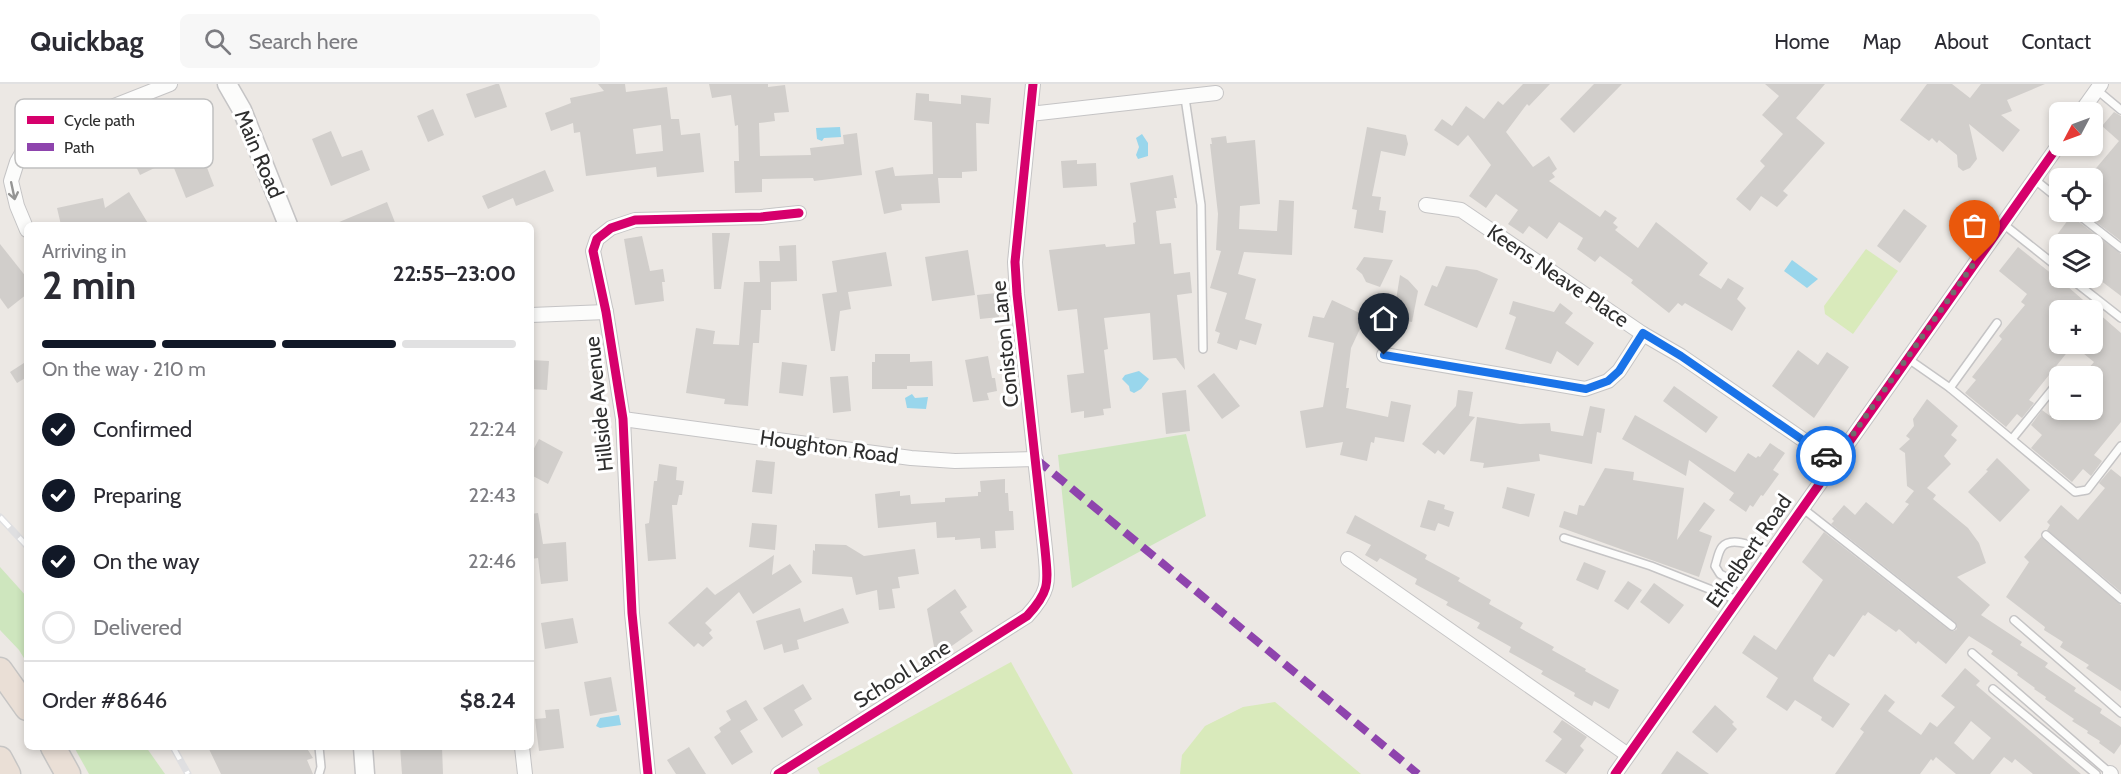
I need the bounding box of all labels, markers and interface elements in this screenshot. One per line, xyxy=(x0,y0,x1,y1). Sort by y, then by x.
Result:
search box xyxy=(180,14,600,68)
text: Quickbag xyxy=(30,24,144,58)
icon: search xyxy=(201,25,234,58)
text: Search here xyxy=(249,28,358,55)
text: Home xyxy=(1774,29,1830,54)
text: Map xyxy=(1863,29,1901,54)
text: About xyxy=(1934,29,1988,54)
text: Contact xyxy=(2021,29,2091,54)
legend xyxy=(15,99,213,168)
north arrow xyxy=(2049,102,2103,156)
map controls xyxy=(2049,102,2103,420)
street label: Main Road xyxy=(230,106,289,202)
text: Cycle path xyxy=(64,111,135,130)
text: Path xyxy=(64,138,95,157)
button: locate xyxy=(2049,168,2103,222)
one-way arrow xyxy=(8,181,20,200)
pin xyxy=(1949,200,2000,262)
icon: bag xyxy=(1958,209,1991,242)
street label: Keens Neave Place xyxy=(1483,219,1634,332)
button: layers xyxy=(2049,234,2103,288)
text: Arriving in xyxy=(42,239,126,263)
text: 22:55–23:00 xyxy=(393,260,516,287)
text: 2 min xyxy=(42,261,136,309)
street label: Coniston Lane xyxy=(985,279,1024,409)
pin xyxy=(1358,293,1409,355)
button: + xyxy=(2049,300,2103,354)
icon: home xyxy=(1367,302,1400,335)
street label: Hillside Avenue xyxy=(579,335,618,473)
text: On the way · 210 m xyxy=(42,357,206,381)
button: − xyxy=(2049,366,2103,420)
icon: check xyxy=(42,413,75,446)
text: Confirmed xyxy=(93,416,192,443)
text: 22:24 xyxy=(469,417,516,441)
street label: Houghton Road xyxy=(758,424,900,469)
courier xyxy=(1796,426,1856,486)
icon: car xyxy=(1810,440,1843,473)
icon: check xyxy=(42,479,75,512)
text: Preparing xyxy=(93,482,181,509)
text: 22:43 xyxy=(469,483,516,507)
street label: Ethelbert Road xyxy=(1701,490,1797,612)
icon: check xyxy=(42,545,75,578)
text: On the way xyxy=(93,548,200,575)
text: 22:46 xyxy=(468,549,516,573)
text: Delivered xyxy=(93,614,182,641)
street label: School Lane xyxy=(849,634,955,713)
text: Order #8646 xyxy=(42,687,167,714)
text: $8.24 xyxy=(460,687,516,714)

